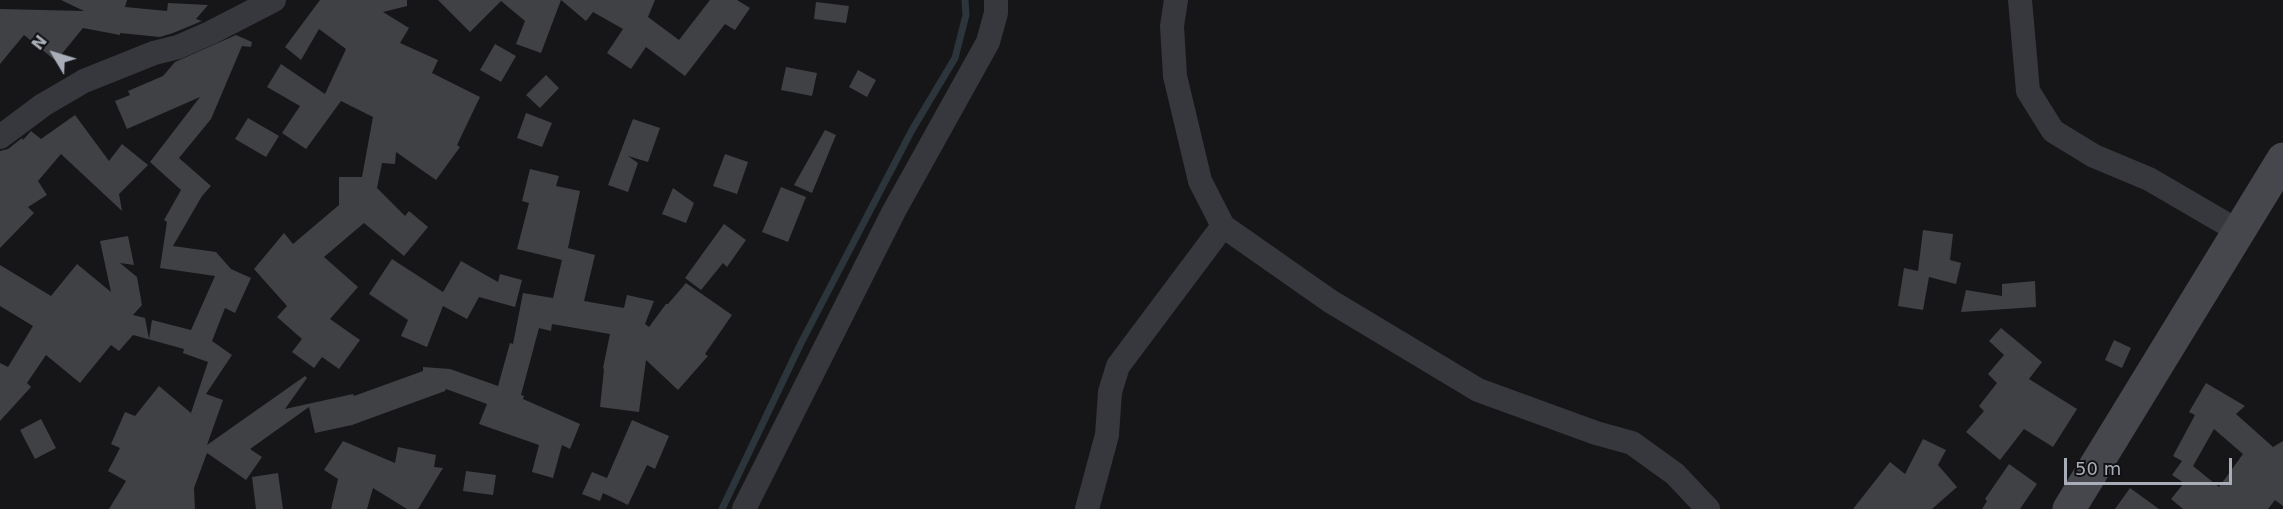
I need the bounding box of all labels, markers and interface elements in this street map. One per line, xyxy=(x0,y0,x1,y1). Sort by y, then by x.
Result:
north arrow xyxy=(24,24,84,84)
text: N xyxy=(28,31,51,54)
scale bar xyxy=(2067,446,2235,484)
text: 50 m xyxy=(2075,458,2121,479)

